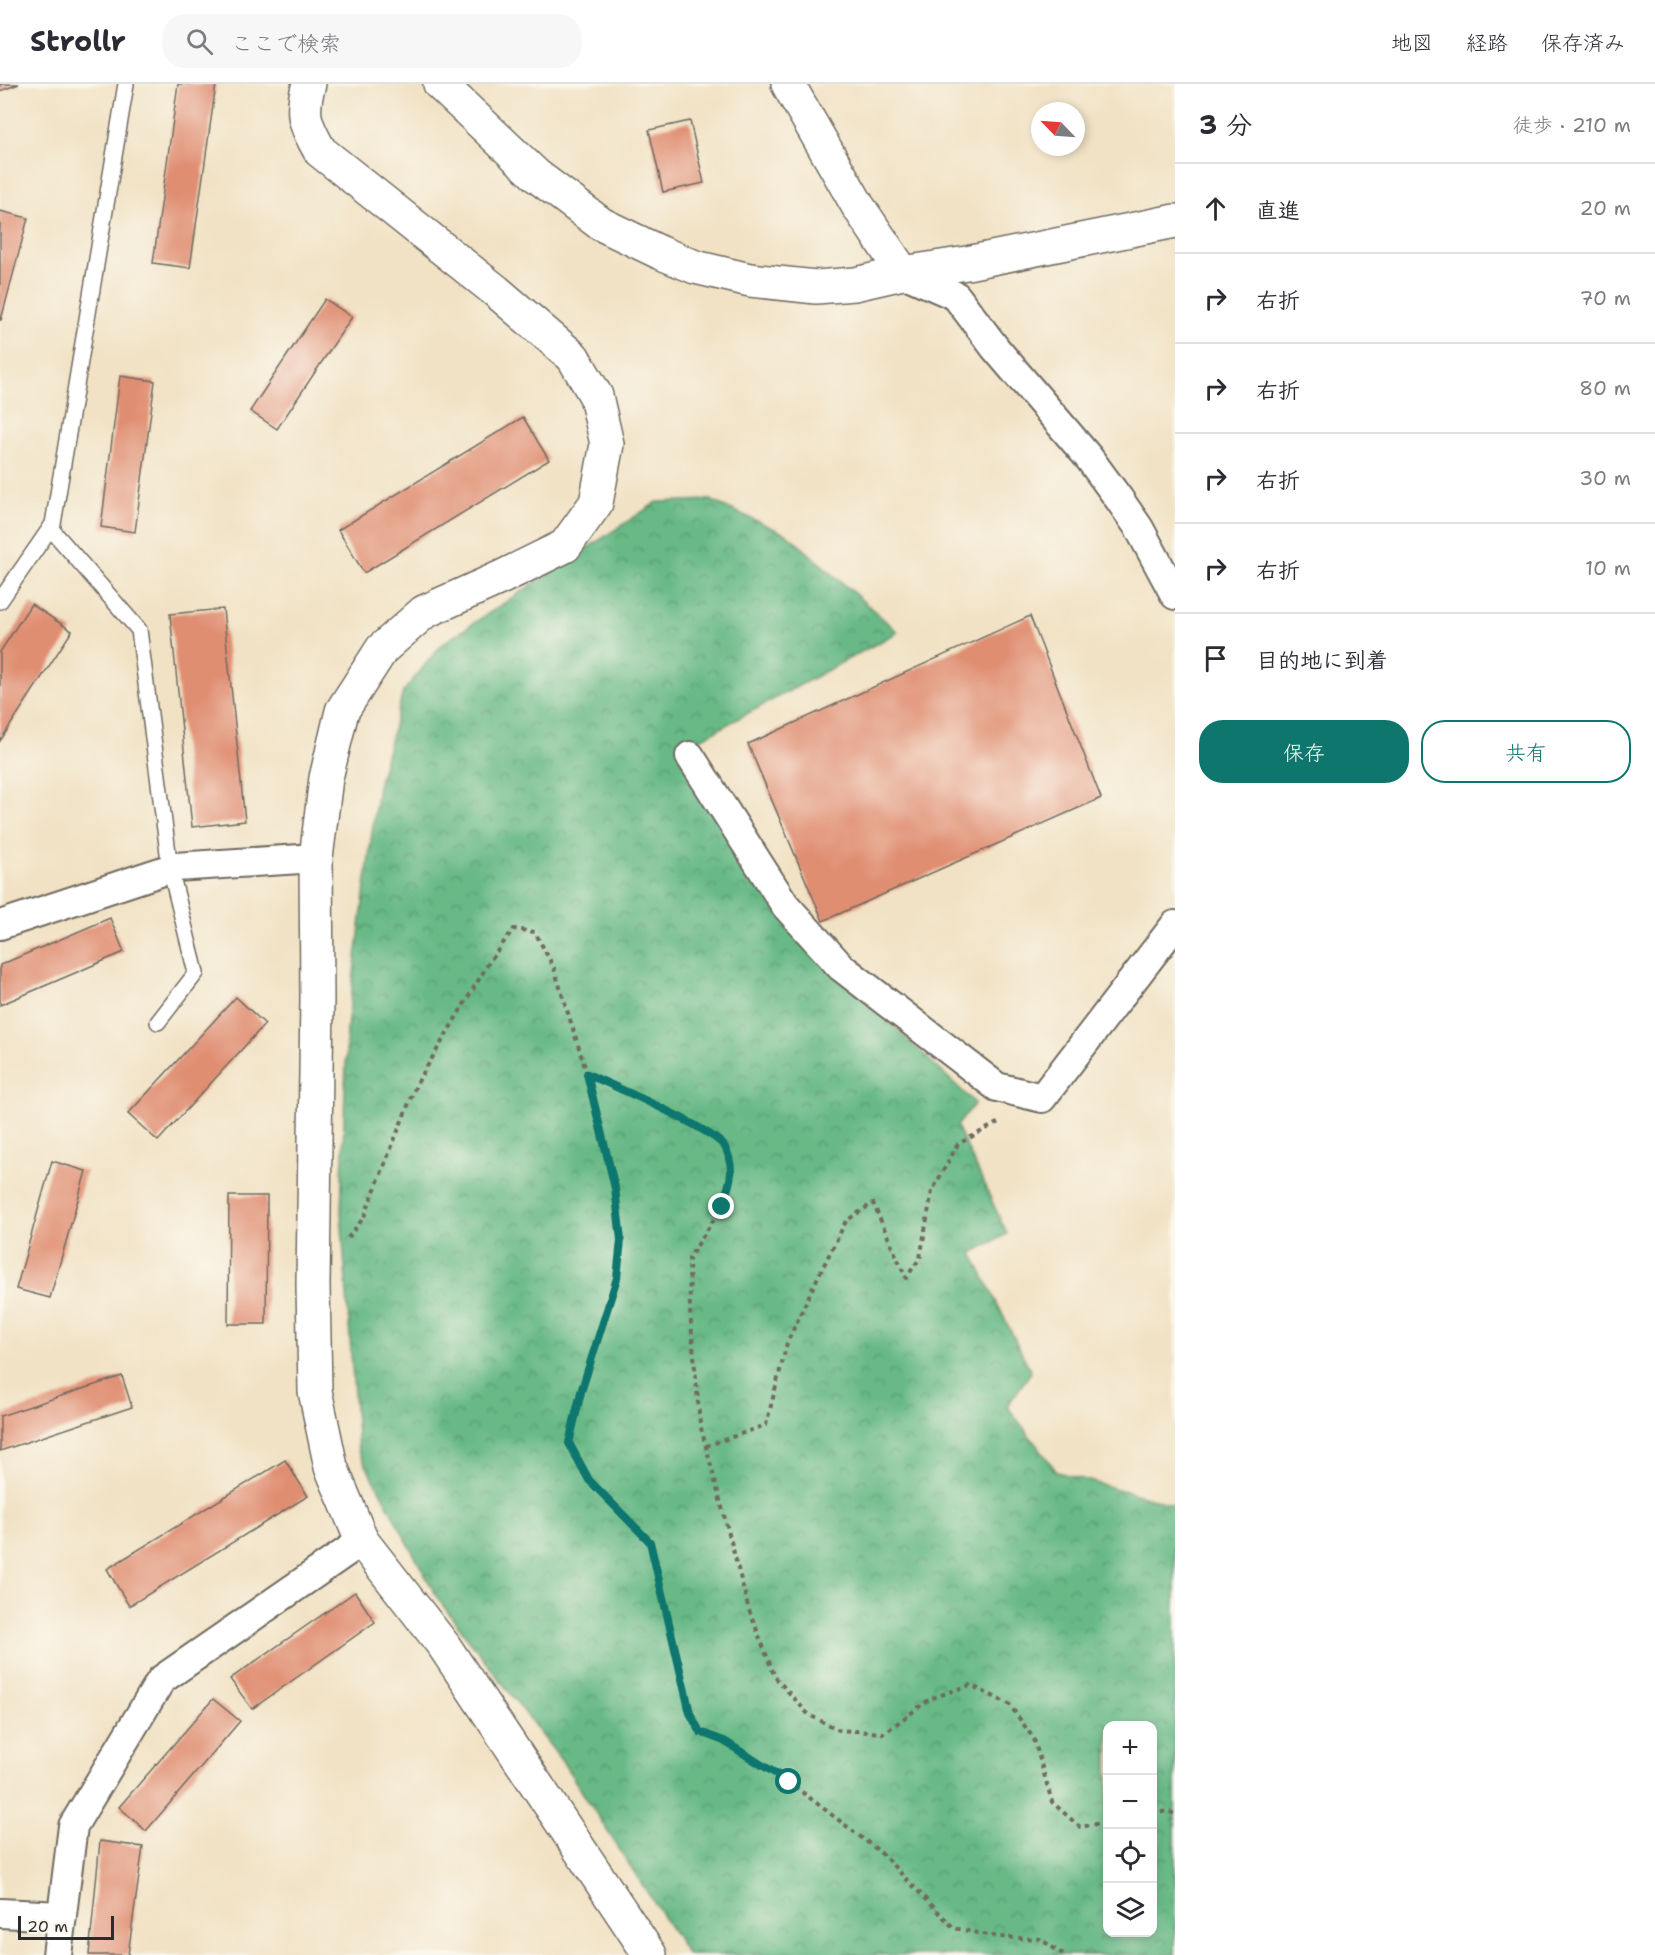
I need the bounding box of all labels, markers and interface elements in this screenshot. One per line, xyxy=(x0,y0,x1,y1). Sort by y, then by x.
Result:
search box xyxy=(162,14,582,68)
text: Strollr xyxy=(30,22,126,60)
icon: search xyxy=(183,25,216,58)
text: ここで検索 xyxy=(231,29,341,58)
text: 地図 xyxy=(1391,29,1433,57)
text: 経路 xyxy=(1466,29,1508,57)
text: 保存済み xyxy=(1541,29,1625,57)
north arrow xyxy=(1031,102,1085,156)
text: 3 分 xyxy=(1199,107,1252,142)
text: 徒歩 · 210 m xyxy=(1513,112,1631,138)
icon: ahead xyxy=(1199,192,1232,225)
text: 20 m xyxy=(1580,195,1631,221)
text: 直進 xyxy=(1256,196,1300,225)
icon: right xyxy=(1199,282,1232,315)
text: 70 m xyxy=(1579,285,1631,311)
text: 右折 xyxy=(1256,286,1300,315)
icon: right xyxy=(1199,372,1232,405)
text: 80 m xyxy=(1579,375,1631,401)
text: 右折 xyxy=(1256,376,1300,405)
icon: right xyxy=(1199,462,1232,495)
text: 30 m xyxy=(1579,465,1631,491)
text: 右折 xyxy=(1256,466,1300,495)
icon: right xyxy=(1199,552,1232,585)
text: 10 m xyxy=(1585,555,1631,581)
text: 右折 xyxy=(1256,556,1300,585)
icon: arrive xyxy=(1199,642,1232,675)
text: 目的地に到着 xyxy=(1256,646,1388,675)
button: 保存 xyxy=(1199,720,1409,783)
button: 共有 xyxy=(1421,720,1631,783)
route end xyxy=(708,1193,734,1219)
map controls xyxy=(1103,1721,1157,1937)
button: + xyxy=(1103,1721,1157,1775)
route start xyxy=(775,1768,801,1794)
button: − xyxy=(1103,1775,1157,1829)
button: locate xyxy=(1103,1829,1157,1883)
button: layers xyxy=(1103,1883,1157,1937)
scale bar xyxy=(18,1913,114,1940)
text: 20 m xyxy=(27,1916,68,1937)

